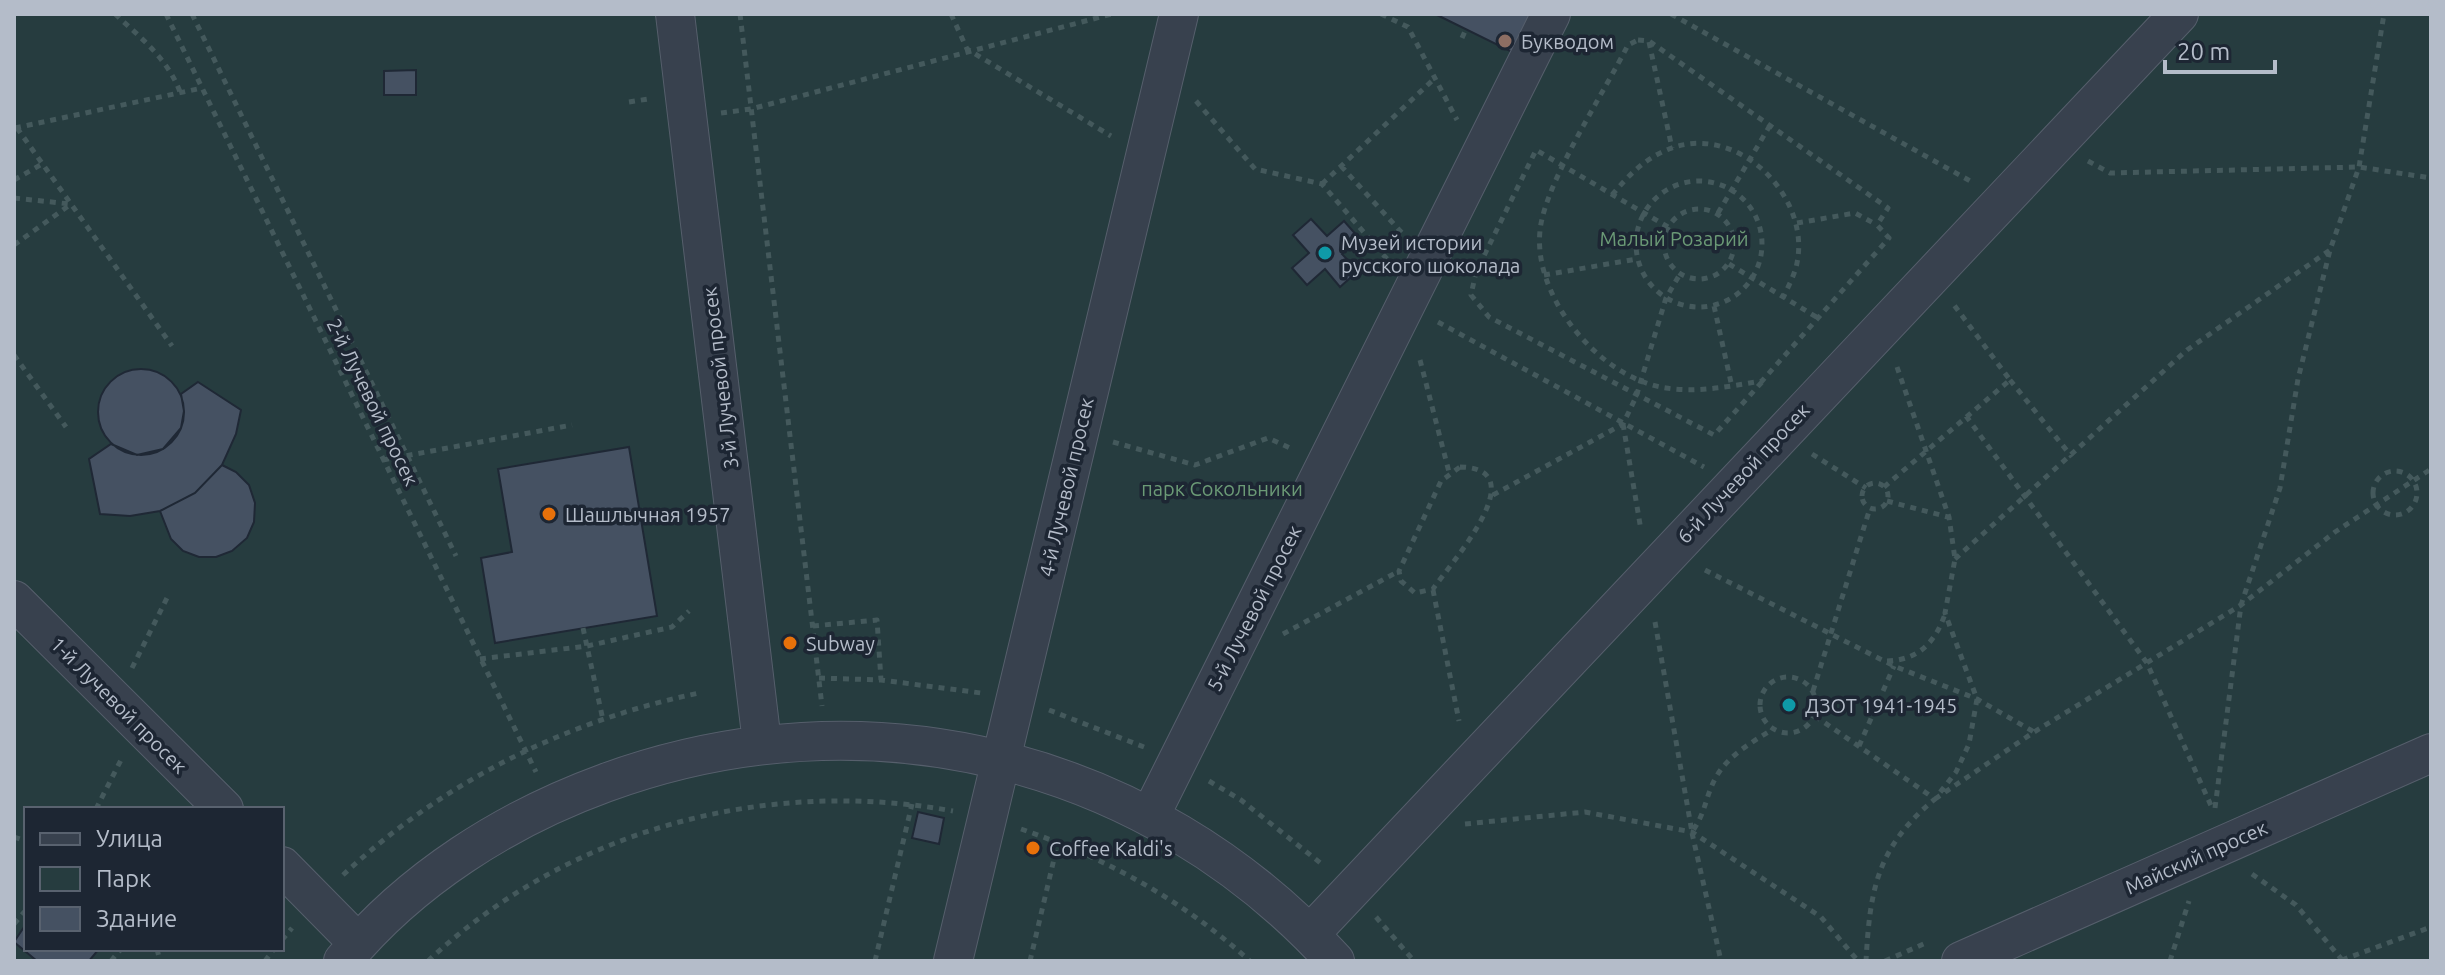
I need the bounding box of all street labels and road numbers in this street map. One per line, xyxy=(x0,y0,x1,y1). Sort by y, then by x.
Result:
street label: 3-й Лучевой просек xyxy=(697,286,743,470)
street label: 2-й Лучевой просек xyxy=(323,315,423,489)
street label: 4-й Лучевой просек xyxy=(1034,395,1098,579)
street label: 6-й Лучевой просек xyxy=(1672,398,1814,548)
street label: 5-й Лучевой просек xyxy=(1202,521,1306,695)
street label: 1-й Лучевой просек xyxy=(46,632,192,778)
street label: Майский просек xyxy=(2121,815,2271,899)

